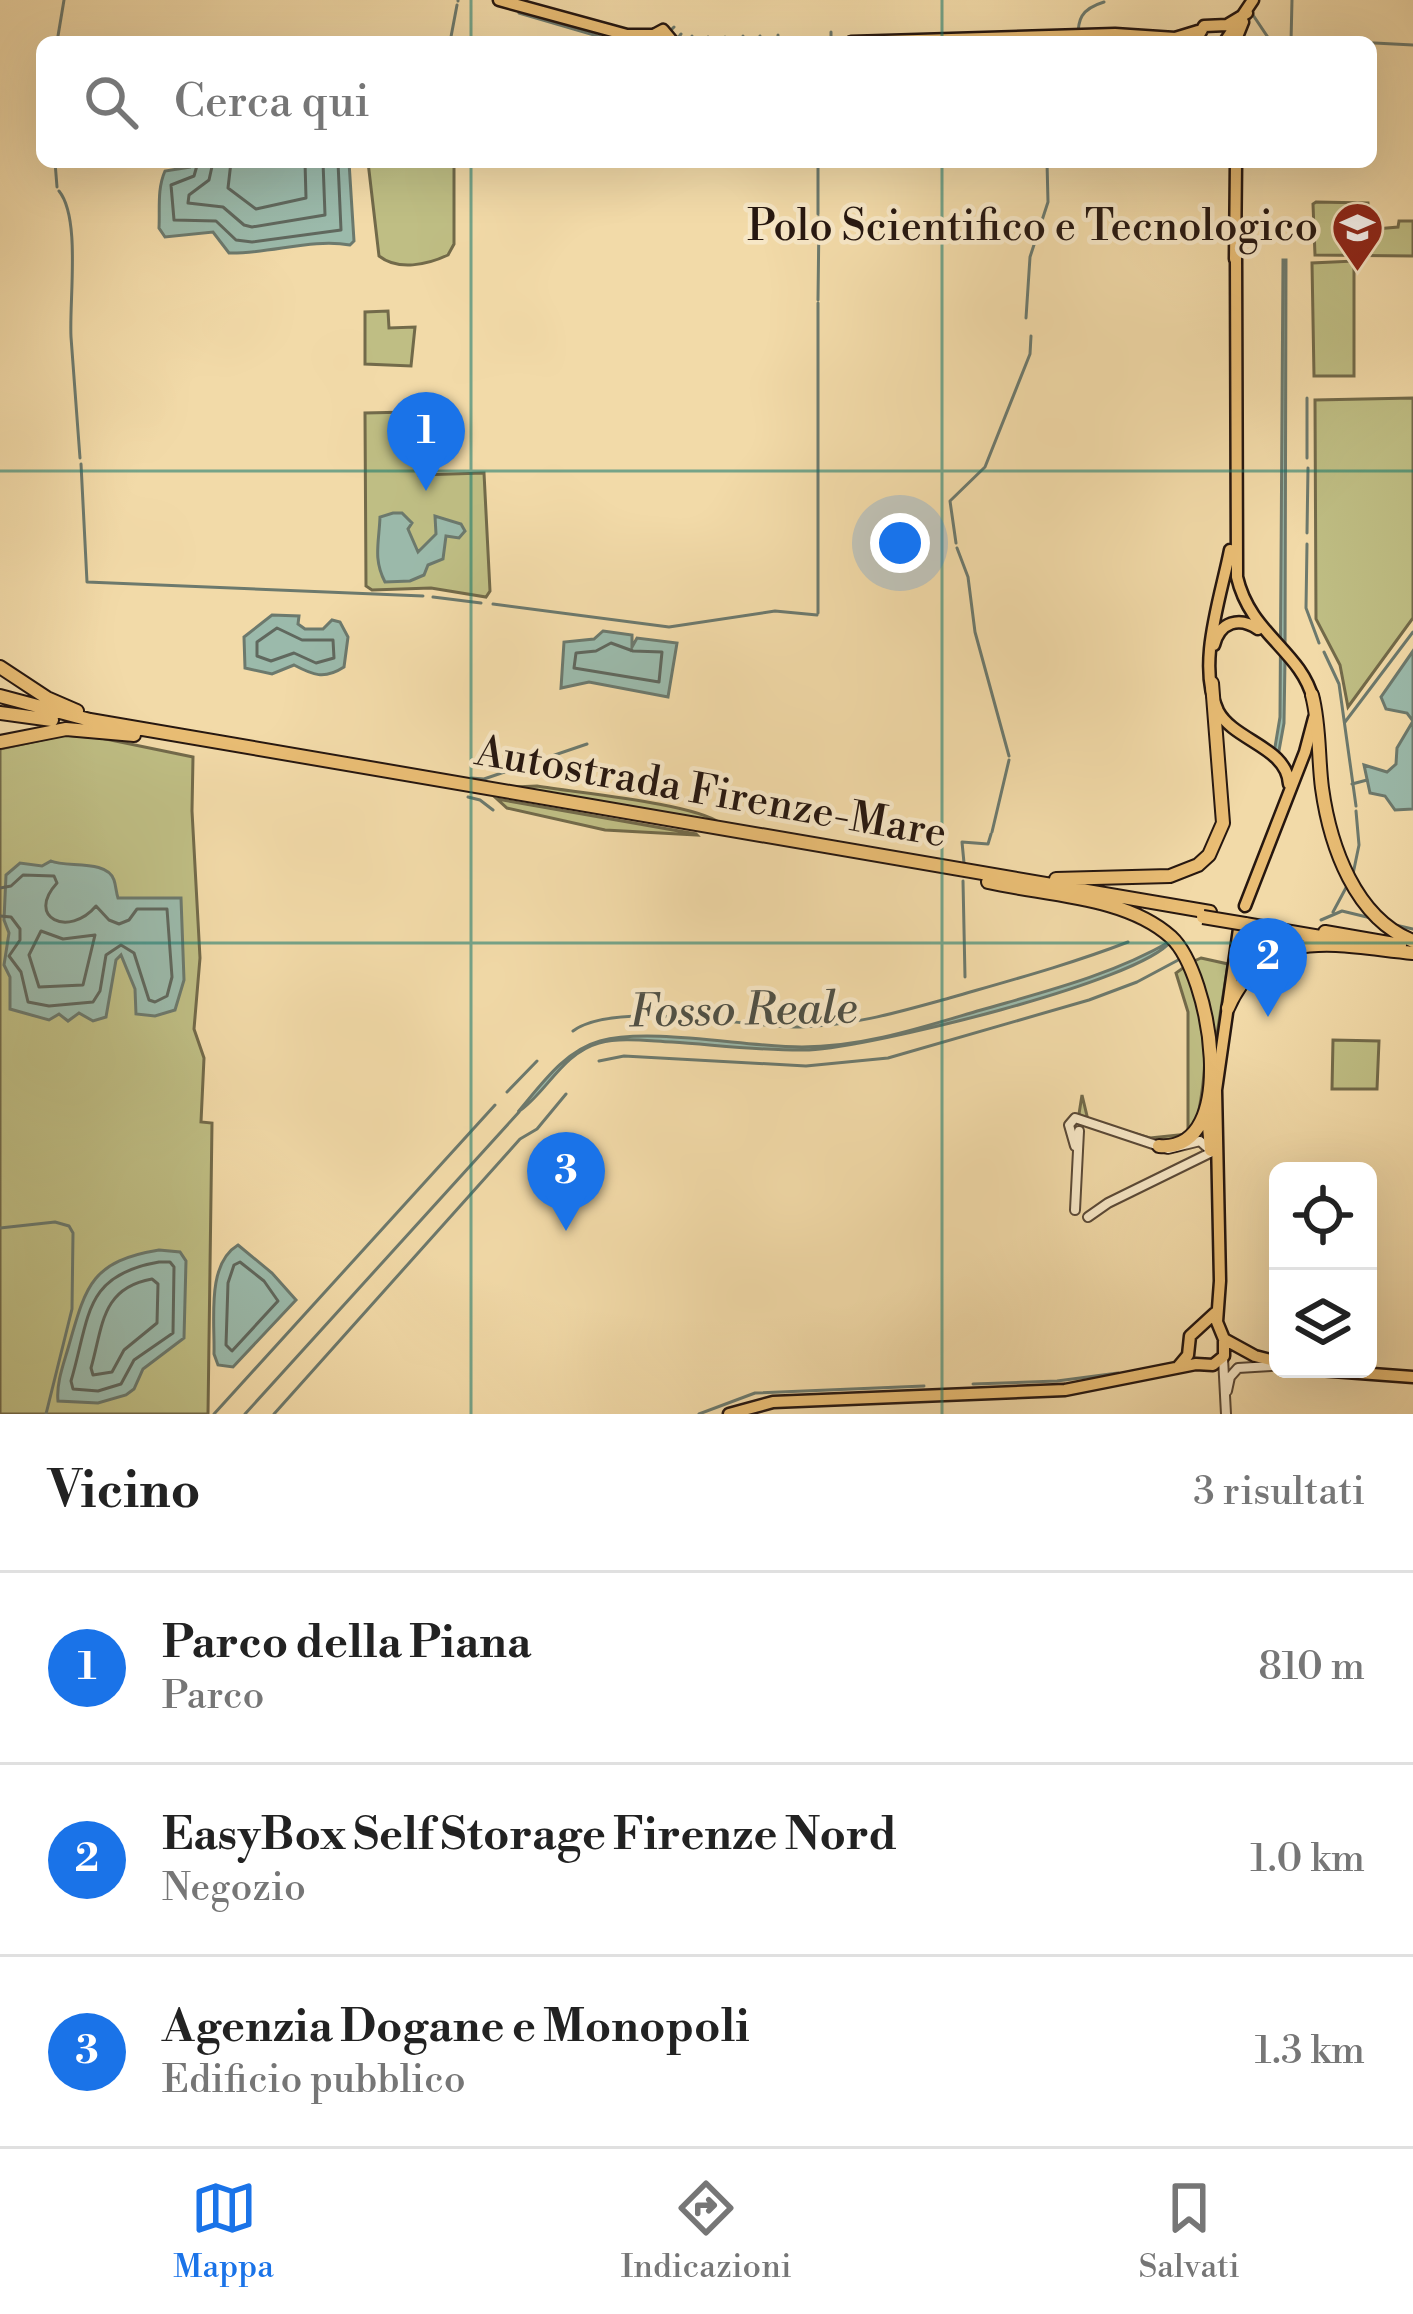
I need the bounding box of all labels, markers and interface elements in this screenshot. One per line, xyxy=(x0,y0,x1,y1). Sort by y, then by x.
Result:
search box xyxy=(36,36,1377,168)
icon: search xyxy=(78,69,144,135)
text: Cerca qui xyxy=(174,74,370,131)
school or university icon: Polo Scientifico e Tecnologico xyxy=(1329,199,1385,273)
place label: Polo Scientifico e Tecnologico xyxy=(747,201,1318,255)
pin: 1 xyxy=(387,392,465,491)
your location xyxy=(870,513,930,573)
street label: Autostrada Firenze-Mare xyxy=(470,725,951,861)
pin: 2 xyxy=(1229,918,1307,1017)
water label: Fosso Reale xyxy=(628,981,858,1041)
pin: 3 xyxy=(527,1132,605,1231)
map controls xyxy=(1269,1162,1377,1378)
button: locate xyxy=(1269,1162,1377,1270)
button: layers xyxy=(1269,1270,1377,1378)
text: Vicino xyxy=(48,1460,201,1524)
text: 3 risultati xyxy=(1193,1468,1365,1517)
text: Parco della Piana xyxy=(162,1615,531,1672)
text: 1 xyxy=(78,1643,96,1692)
text: 810 m xyxy=(1258,1643,1365,1692)
text: Parco xyxy=(162,1672,264,1721)
text: EasyBox Self Storage Firenze Nord xyxy=(162,1807,897,1864)
text: 2 xyxy=(75,1835,99,1884)
text: 1.0 km xyxy=(1250,1835,1365,1884)
text: Negozio xyxy=(162,1864,306,1913)
text: Agenzia Dogane e Monopoli xyxy=(162,1999,750,2056)
text: 3 xyxy=(75,2027,99,2076)
text: 1.3 km xyxy=(1255,2027,1365,2076)
text: Edificio pubblico xyxy=(162,2056,466,2105)
tab: Mappa xyxy=(173,2175,274,2288)
tab: Indicazioni xyxy=(621,2175,792,2288)
tab: Salvati xyxy=(1138,2175,1240,2288)

